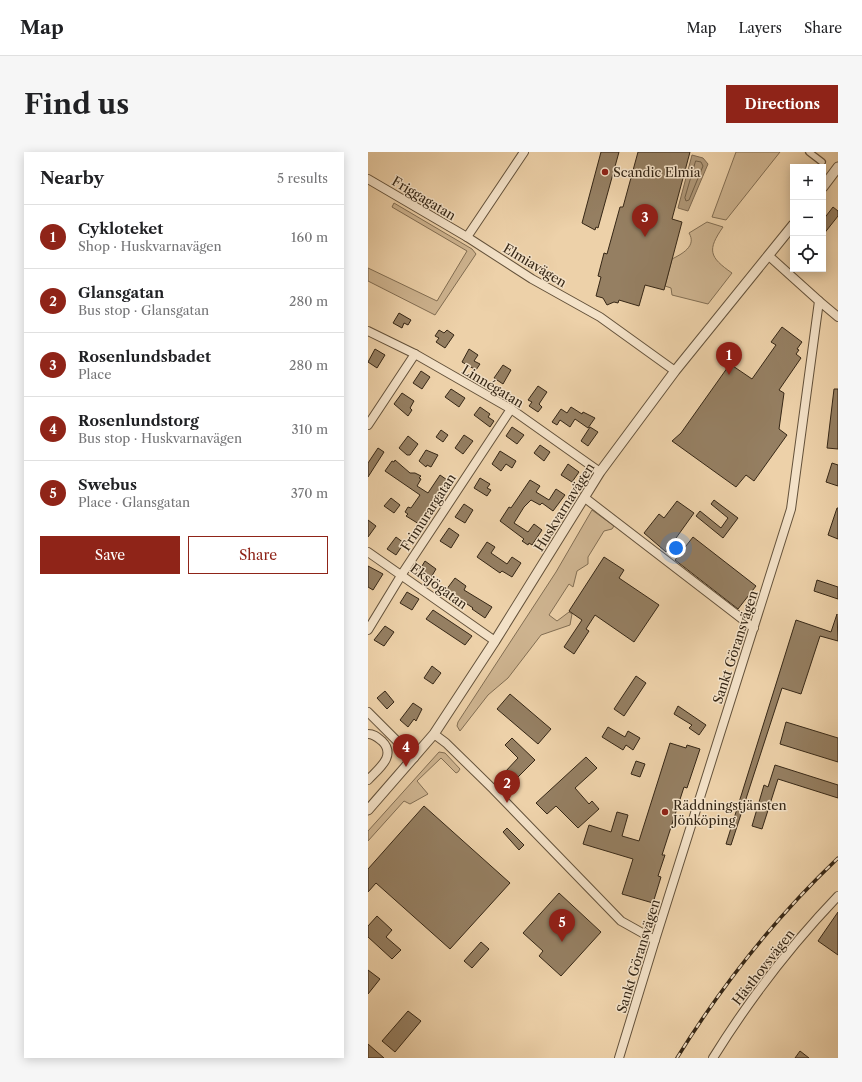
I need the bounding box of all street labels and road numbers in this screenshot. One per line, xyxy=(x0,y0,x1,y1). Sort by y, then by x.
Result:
street label: Friggagatan xyxy=(389,173,459,223)
street label: Elmiavägen xyxy=(500,240,570,290)
street label: Linnégatan xyxy=(459,361,527,411)
street label: Huskvarnavägen xyxy=(530,460,598,554)
street label: Frimurargatan xyxy=(397,470,459,554)
street label: Eksjögatan xyxy=(407,560,471,612)
street label: Sankt Göransvägen xyxy=(709,588,761,706)
street label: Sankt Göransvägen xyxy=(613,897,663,1015)
street label: Hästhovsvägen xyxy=(728,926,798,1008)

